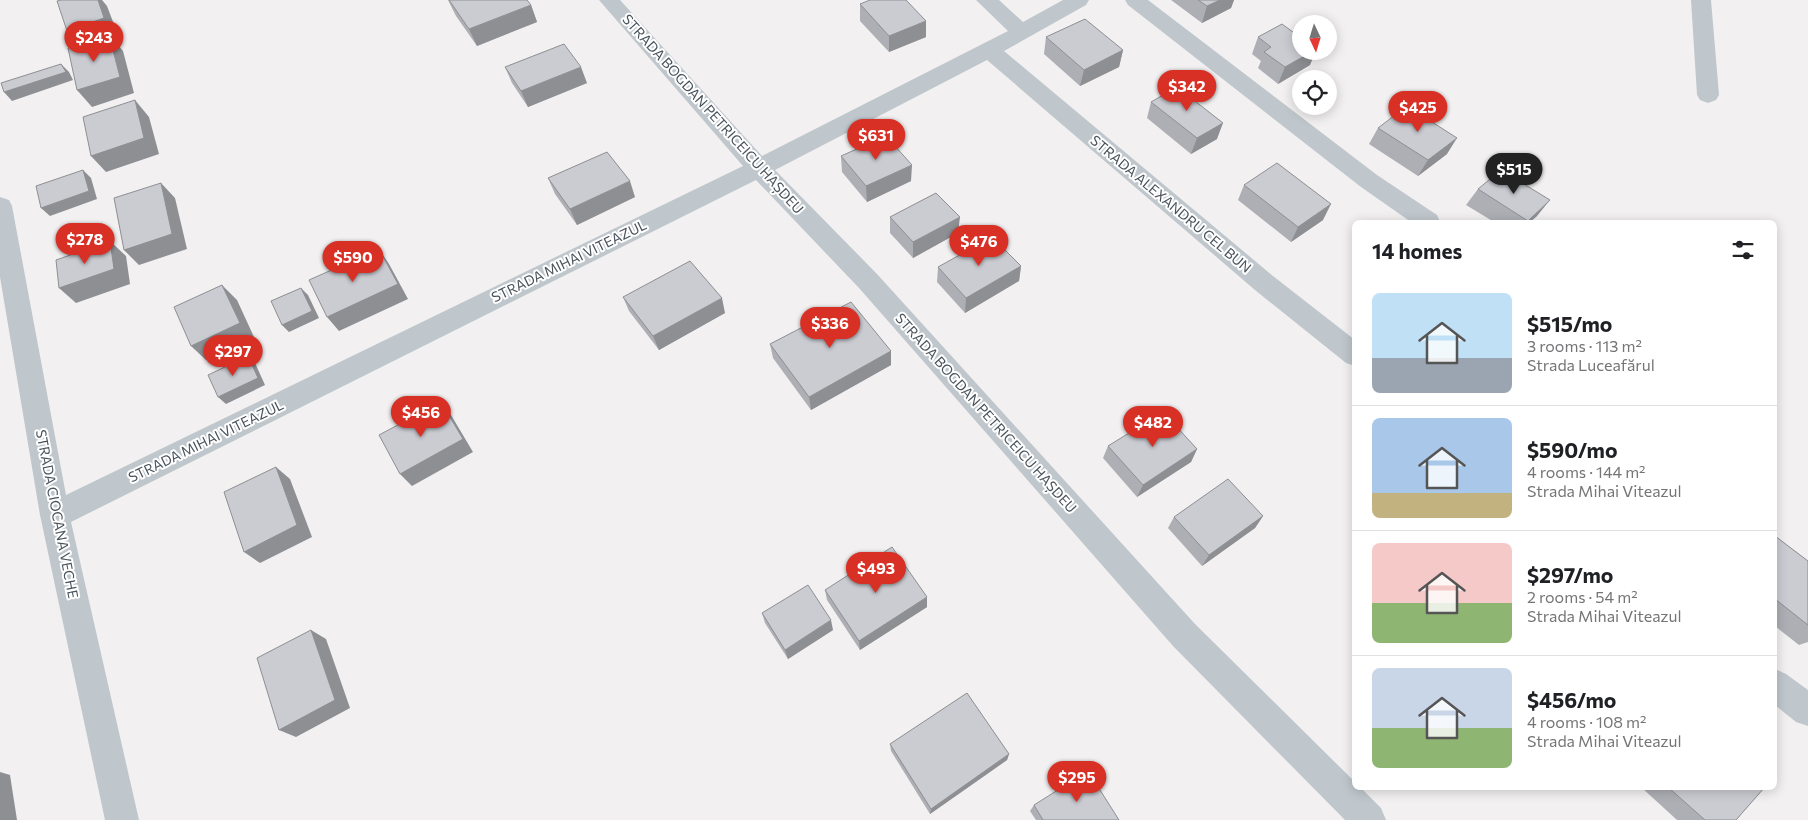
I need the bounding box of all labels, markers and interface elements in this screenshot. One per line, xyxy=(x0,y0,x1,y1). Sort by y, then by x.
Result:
street label: STRADA BOGDAN PETRICEICU HAȘDEU xyxy=(618,10,808,218)
north arrow xyxy=(1292,15,1338,60)
map controls xyxy=(1292,15,1337,115)
pin: $243 xyxy=(64,20,124,63)
text: $243 xyxy=(75,27,113,46)
pin: $342 xyxy=(1157,70,1217,112)
button: locate xyxy=(1292,70,1337,115)
text: $342 xyxy=(1168,76,1206,95)
pin: $425 xyxy=(1388,90,1448,133)
text: $425 xyxy=(1399,97,1437,116)
pin: $631 xyxy=(846,119,906,161)
text: $631 xyxy=(858,125,894,144)
street label: STRADA ALEXANDRU CEL BUN xyxy=(1087,131,1255,276)
pin: $515 xyxy=(1484,152,1544,195)
text: $515 xyxy=(1496,159,1532,178)
street label: STRADA MIHAI VITEAZUL xyxy=(488,216,649,306)
pin: $278 xyxy=(55,222,115,265)
pin: $476 xyxy=(949,224,1009,267)
text: $278 xyxy=(67,229,103,248)
text: $476 xyxy=(960,231,998,250)
icon: filters xyxy=(1729,236,1757,264)
text: 14 homes xyxy=(1372,238,1462,263)
pin: $590 xyxy=(323,240,383,283)
text: $590 xyxy=(333,247,373,266)
pin: $336 xyxy=(800,306,860,349)
street label: STRADA BOGDAN PETRICEICU HAȘDEU xyxy=(891,309,1081,517)
text: $515/mo xyxy=(1527,311,1612,336)
text: $336 xyxy=(811,313,849,332)
icon: home xyxy=(1412,313,1472,373)
pin: $297 xyxy=(203,334,263,377)
text: 3 rooms · 113 m² xyxy=(1527,336,1642,355)
text: $297 xyxy=(215,341,251,360)
text: Strada Luceafărul xyxy=(1527,355,1655,374)
street label: STRADA MIHAI VITEAZUL xyxy=(125,396,286,486)
pin: $456 xyxy=(391,396,451,438)
text: $456 xyxy=(402,402,440,421)
pin: $482 xyxy=(1123,406,1183,448)
text: $482 xyxy=(1134,412,1172,431)
street label: STRADA CIOCANA VECHE xyxy=(33,428,82,600)
text: $590/mo xyxy=(1527,437,1618,462)
icon: home xyxy=(1412,438,1472,498)
text: 4 rooms · 144 m² xyxy=(1527,462,1646,481)
text: Strada Mihai Viteazul xyxy=(1527,481,1682,500)
pin: $493 xyxy=(846,552,906,594)
text: $493 xyxy=(857,558,895,577)
text: $297/mo xyxy=(1527,562,1613,587)
icon: home xyxy=(1412,563,1472,623)
text: 2 rooms · 54 m² xyxy=(1527,587,1638,606)
text: Strada Mihai Viteazul xyxy=(1527,606,1682,625)
text: $456/mo xyxy=(1527,687,1616,712)
icon: home xyxy=(1412,688,1472,748)
text: 4 rooms · 108 m² xyxy=(1527,712,1647,731)
text: Strada Mihai Viteazul xyxy=(1527,731,1682,750)
pin: $295 xyxy=(1047,760,1107,803)
text: $295 xyxy=(1058,767,1096,786)

